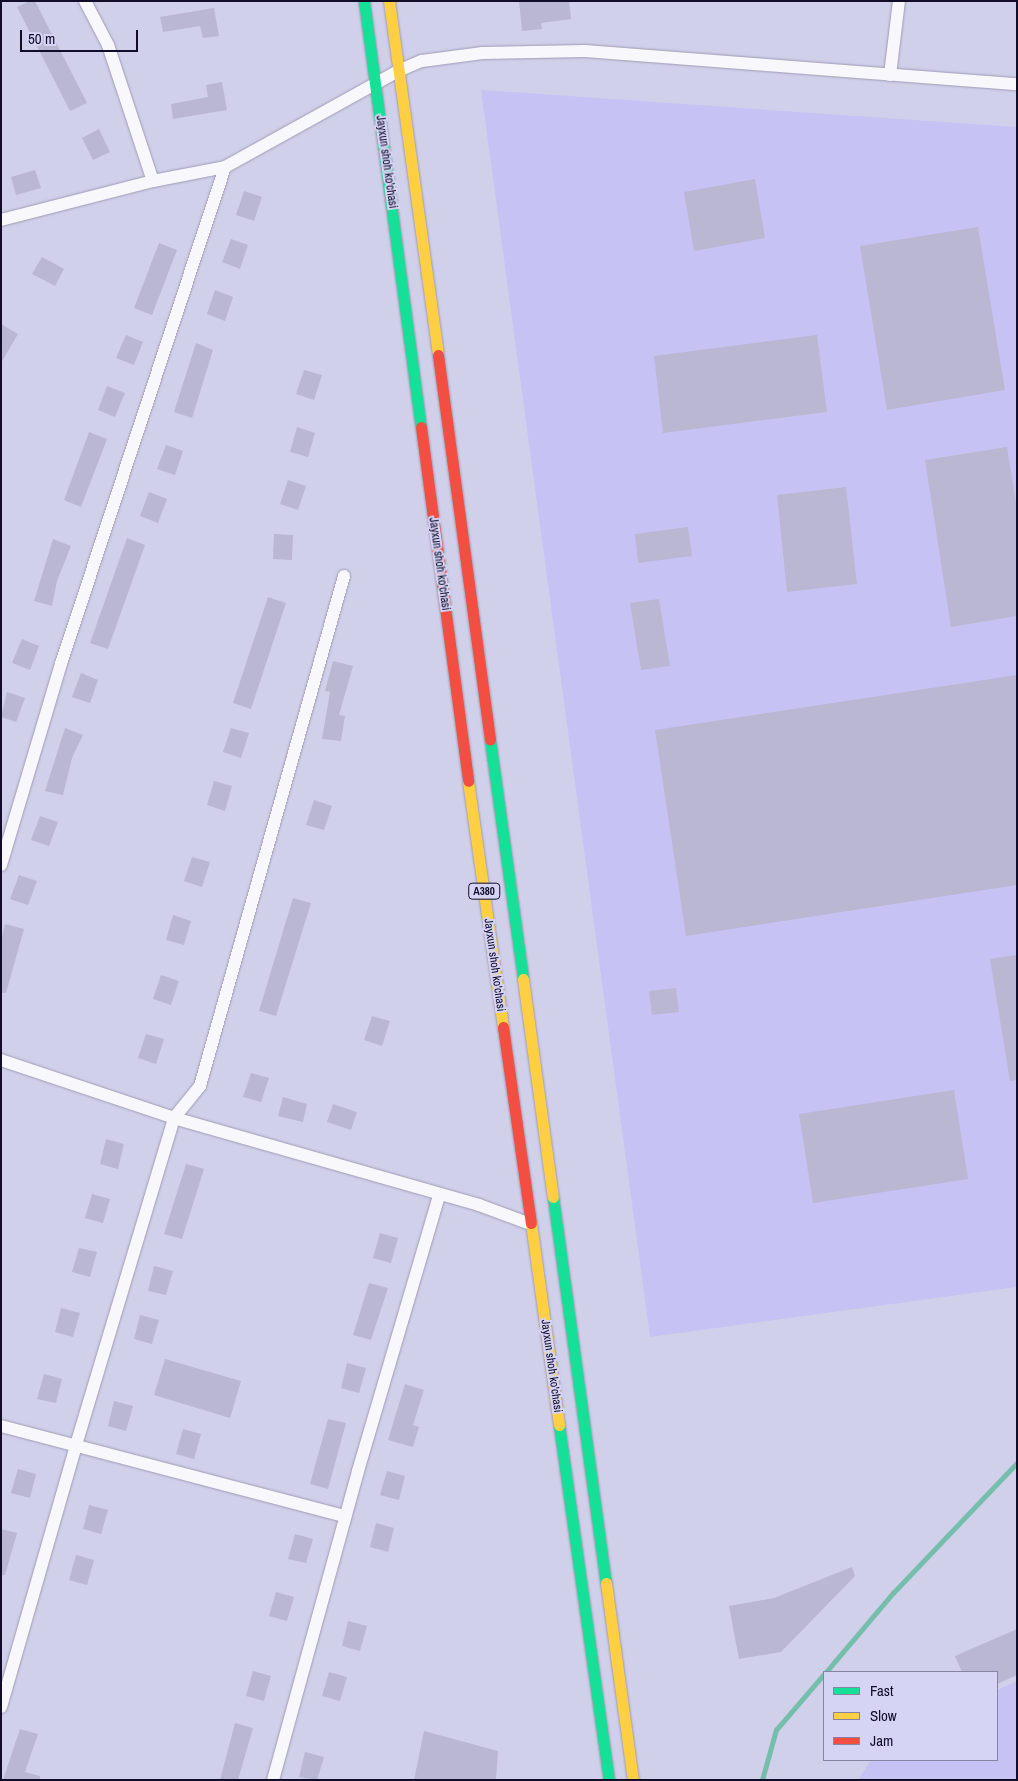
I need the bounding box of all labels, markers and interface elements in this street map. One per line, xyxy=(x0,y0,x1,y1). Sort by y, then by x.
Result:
scale bar xyxy=(22,20,140,52)
text: 50 m xyxy=(28,28,55,49)
street label: Jayxun shoh ko'chasi xyxy=(372,115,400,209)
street label: Jayxun shoh ko'chasi xyxy=(425,517,453,611)
road number: A380 xyxy=(468,882,500,899)
street label: Jayxun shoh ko'chasi xyxy=(480,918,508,1012)
street label: Jayxun shoh ko'chasi xyxy=(537,1319,565,1413)
legend xyxy=(823,1671,998,1761)
text: Fast xyxy=(870,1680,893,1701)
text: Slow xyxy=(870,1705,897,1726)
text: Jam xyxy=(870,1730,893,1751)

